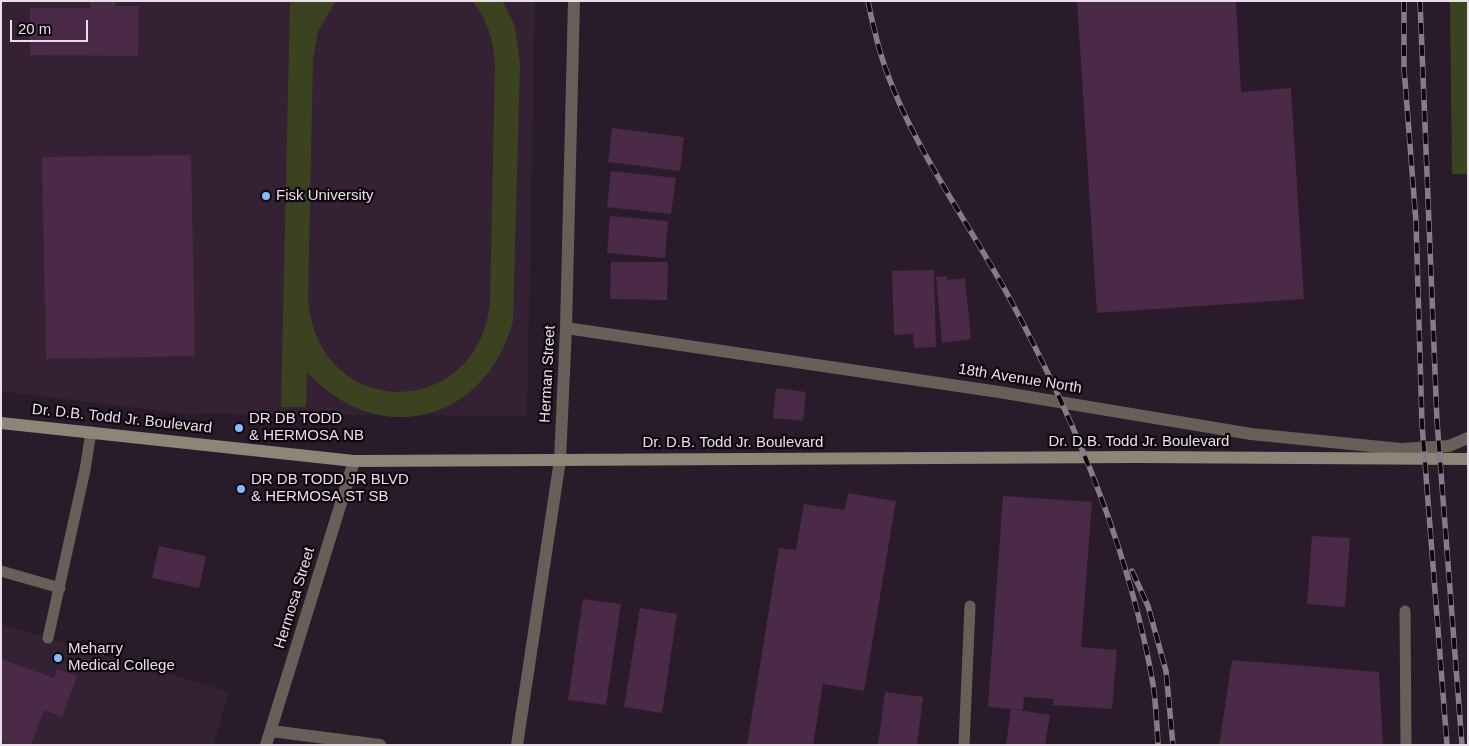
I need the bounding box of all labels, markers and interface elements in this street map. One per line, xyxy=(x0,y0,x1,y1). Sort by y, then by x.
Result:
scale bar xyxy=(12,10,90,42)
text: 20 m xyxy=(18,20,51,37)
place label: Fisk University xyxy=(276,187,374,205)
marker: Fisk University xyxy=(260,190,272,202)
street label: Herman Street xyxy=(536,325,560,423)
street label: 18th Avenue North xyxy=(957,360,1083,398)
street label: Dr. D.B. Todd Jr. Boulevard xyxy=(31,401,213,437)
place label: DR DB TODD & HERMOSA NB xyxy=(249,410,364,445)
marker: DR DB TODD & HERMOSA NB xyxy=(233,422,245,434)
street label: Dr. D.B. Todd Jr. Boulevard xyxy=(1049,433,1229,451)
street label: Dr. D.B. Todd Jr. Boulevard xyxy=(643,434,823,452)
place label: DR DB TODD JR BLVD & HERMOSA ST SB xyxy=(251,471,409,506)
marker: DR DB TODD JR BLVD & HERMOSA ST SB xyxy=(235,483,247,495)
street label: Hermosa Street xyxy=(271,545,319,651)
place label: Meharry Medical College xyxy=(68,640,175,675)
marker: Meharry Medical College xyxy=(52,652,64,664)

